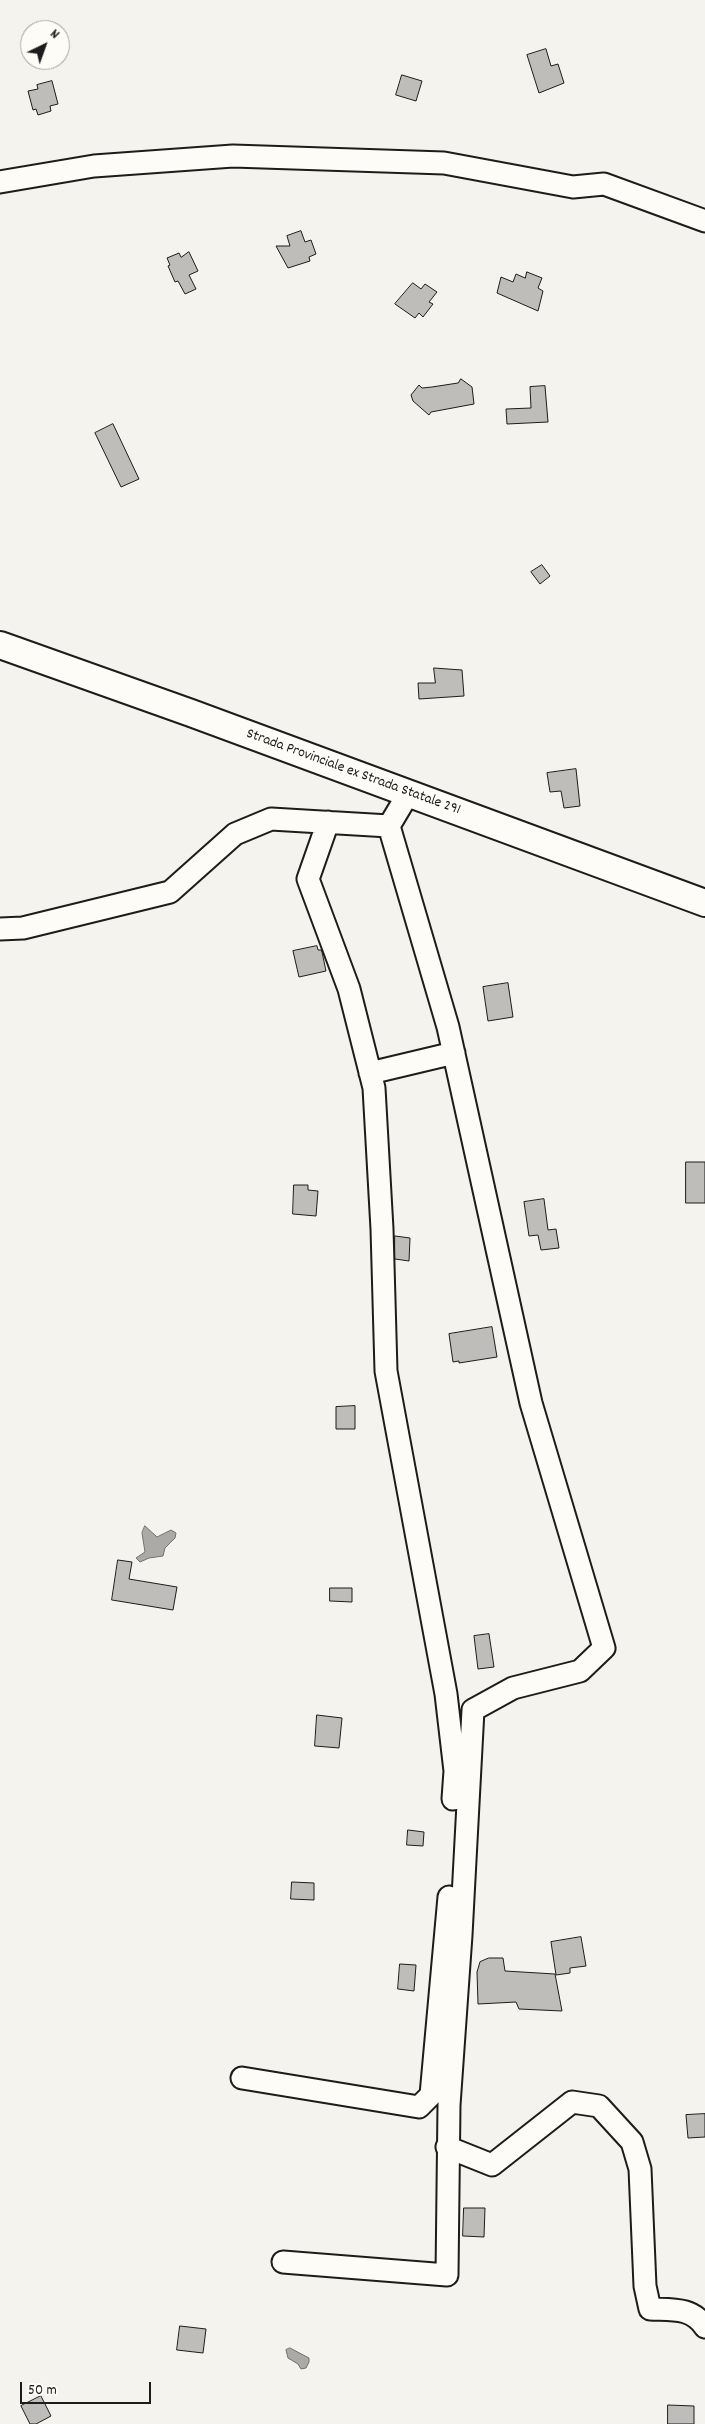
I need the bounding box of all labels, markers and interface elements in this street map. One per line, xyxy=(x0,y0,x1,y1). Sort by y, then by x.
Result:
north arrow xyxy=(20,20,70,70)
text: N xyxy=(45,25,64,44)
street label: Strada Provinciale ex Strada Statale 291 xyxy=(243,726,463,820)
scale bar xyxy=(22,2372,154,2404)
text: 50 m xyxy=(28,2380,57,2402)

